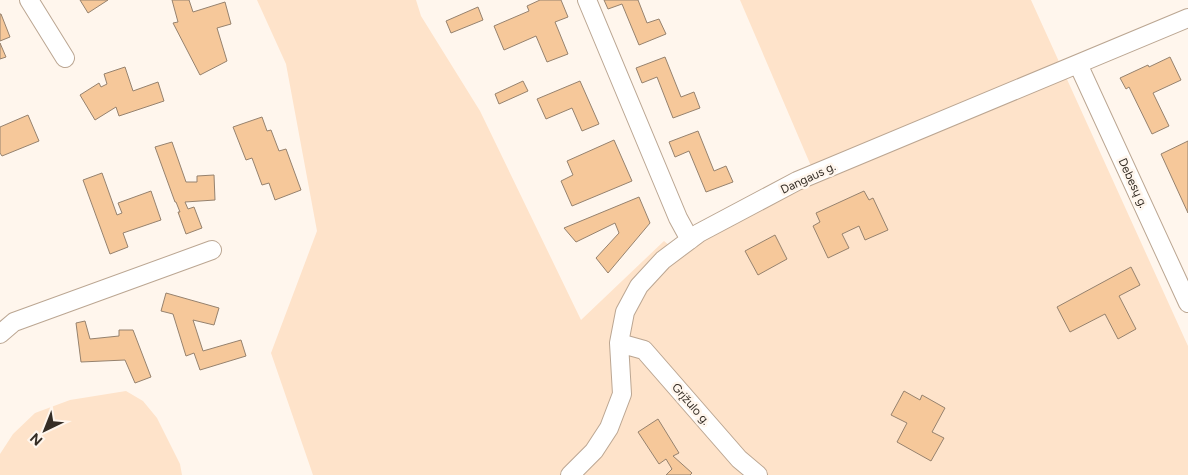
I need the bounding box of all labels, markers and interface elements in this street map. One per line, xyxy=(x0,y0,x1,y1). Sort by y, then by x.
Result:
street label: Debesų g. xyxy=(1115,156,1151,210)
street label: Dangaus g. xyxy=(778,159,838,197)
street label: Grįžulo g. xyxy=(669,380,713,428)
north arrow xyxy=(20,405,70,455)
text: N xyxy=(27,429,46,449)

